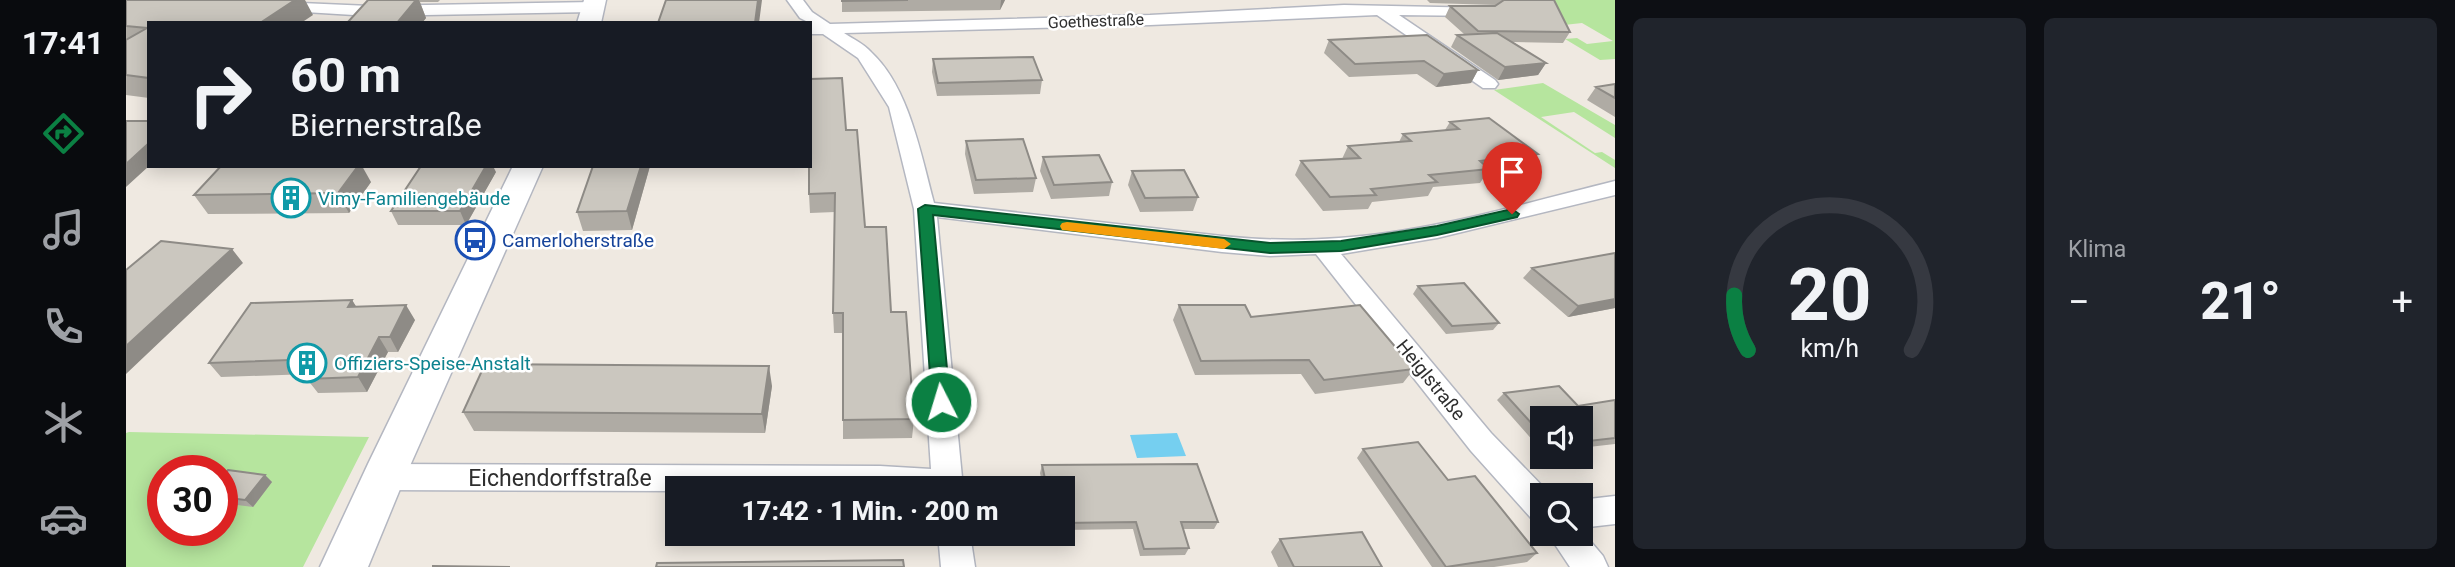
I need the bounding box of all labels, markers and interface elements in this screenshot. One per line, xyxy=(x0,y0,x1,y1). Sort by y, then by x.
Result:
street label: Goethestraße xyxy=(1048,10,1144,32)
text: 17:41 xyxy=(22,24,104,62)
text: 60 m xyxy=(290,47,401,104)
icon: right xyxy=(175,49,266,140)
text: Biernerstraße xyxy=(290,106,482,144)
icon: directions xyxy=(39,109,88,158)
pin xyxy=(1482,142,1542,214)
icon: arrive xyxy=(1493,153,1531,191)
building icon: Vimy-Familiengebäude xyxy=(270,177,312,219)
place label: Vimy-Familiengebäude xyxy=(318,187,510,210)
icon: music xyxy=(39,205,88,254)
bus stop icon: Camerloherstraße xyxy=(454,219,496,261)
place label: Camerloherstraße xyxy=(502,229,654,252)
text: Klima xyxy=(2068,236,2126,263)
text: 20 xyxy=(1788,252,1871,338)
text: 21° xyxy=(2200,271,2281,332)
text: − xyxy=(2068,280,2090,324)
text: + xyxy=(2391,280,2413,324)
icon: phone xyxy=(39,302,88,351)
text: km/h xyxy=(1800,333,1859,362)
street label: Heiglstraße xyxy=(1391,335,1471,425)
building icon: Offiziers-Speise-Anstalt xyxy=(286,342,328,384)
place label: Offiziers-Speise-Anstalt xyxy=(334,352,531,375)
position arrow xyxy=(904,365,978,439)
icon: climate xyxy=(39,398,88,447)
map controls xyxy=(1530,406,1593,546)
button: sound xyxy=(1530,406,1593,469)
speed limit sign: 30 xyxy=(147,455,238,546)
street label: Eichendorffstraße xyxy=(468,465,652,492)
button: search xyxy=(1530,483,1593,546)
icon: car xyxy=(39,494,88,543)
text: 17:42 · 1 Min. · 200 m xyxy=(741,496,999,526)

